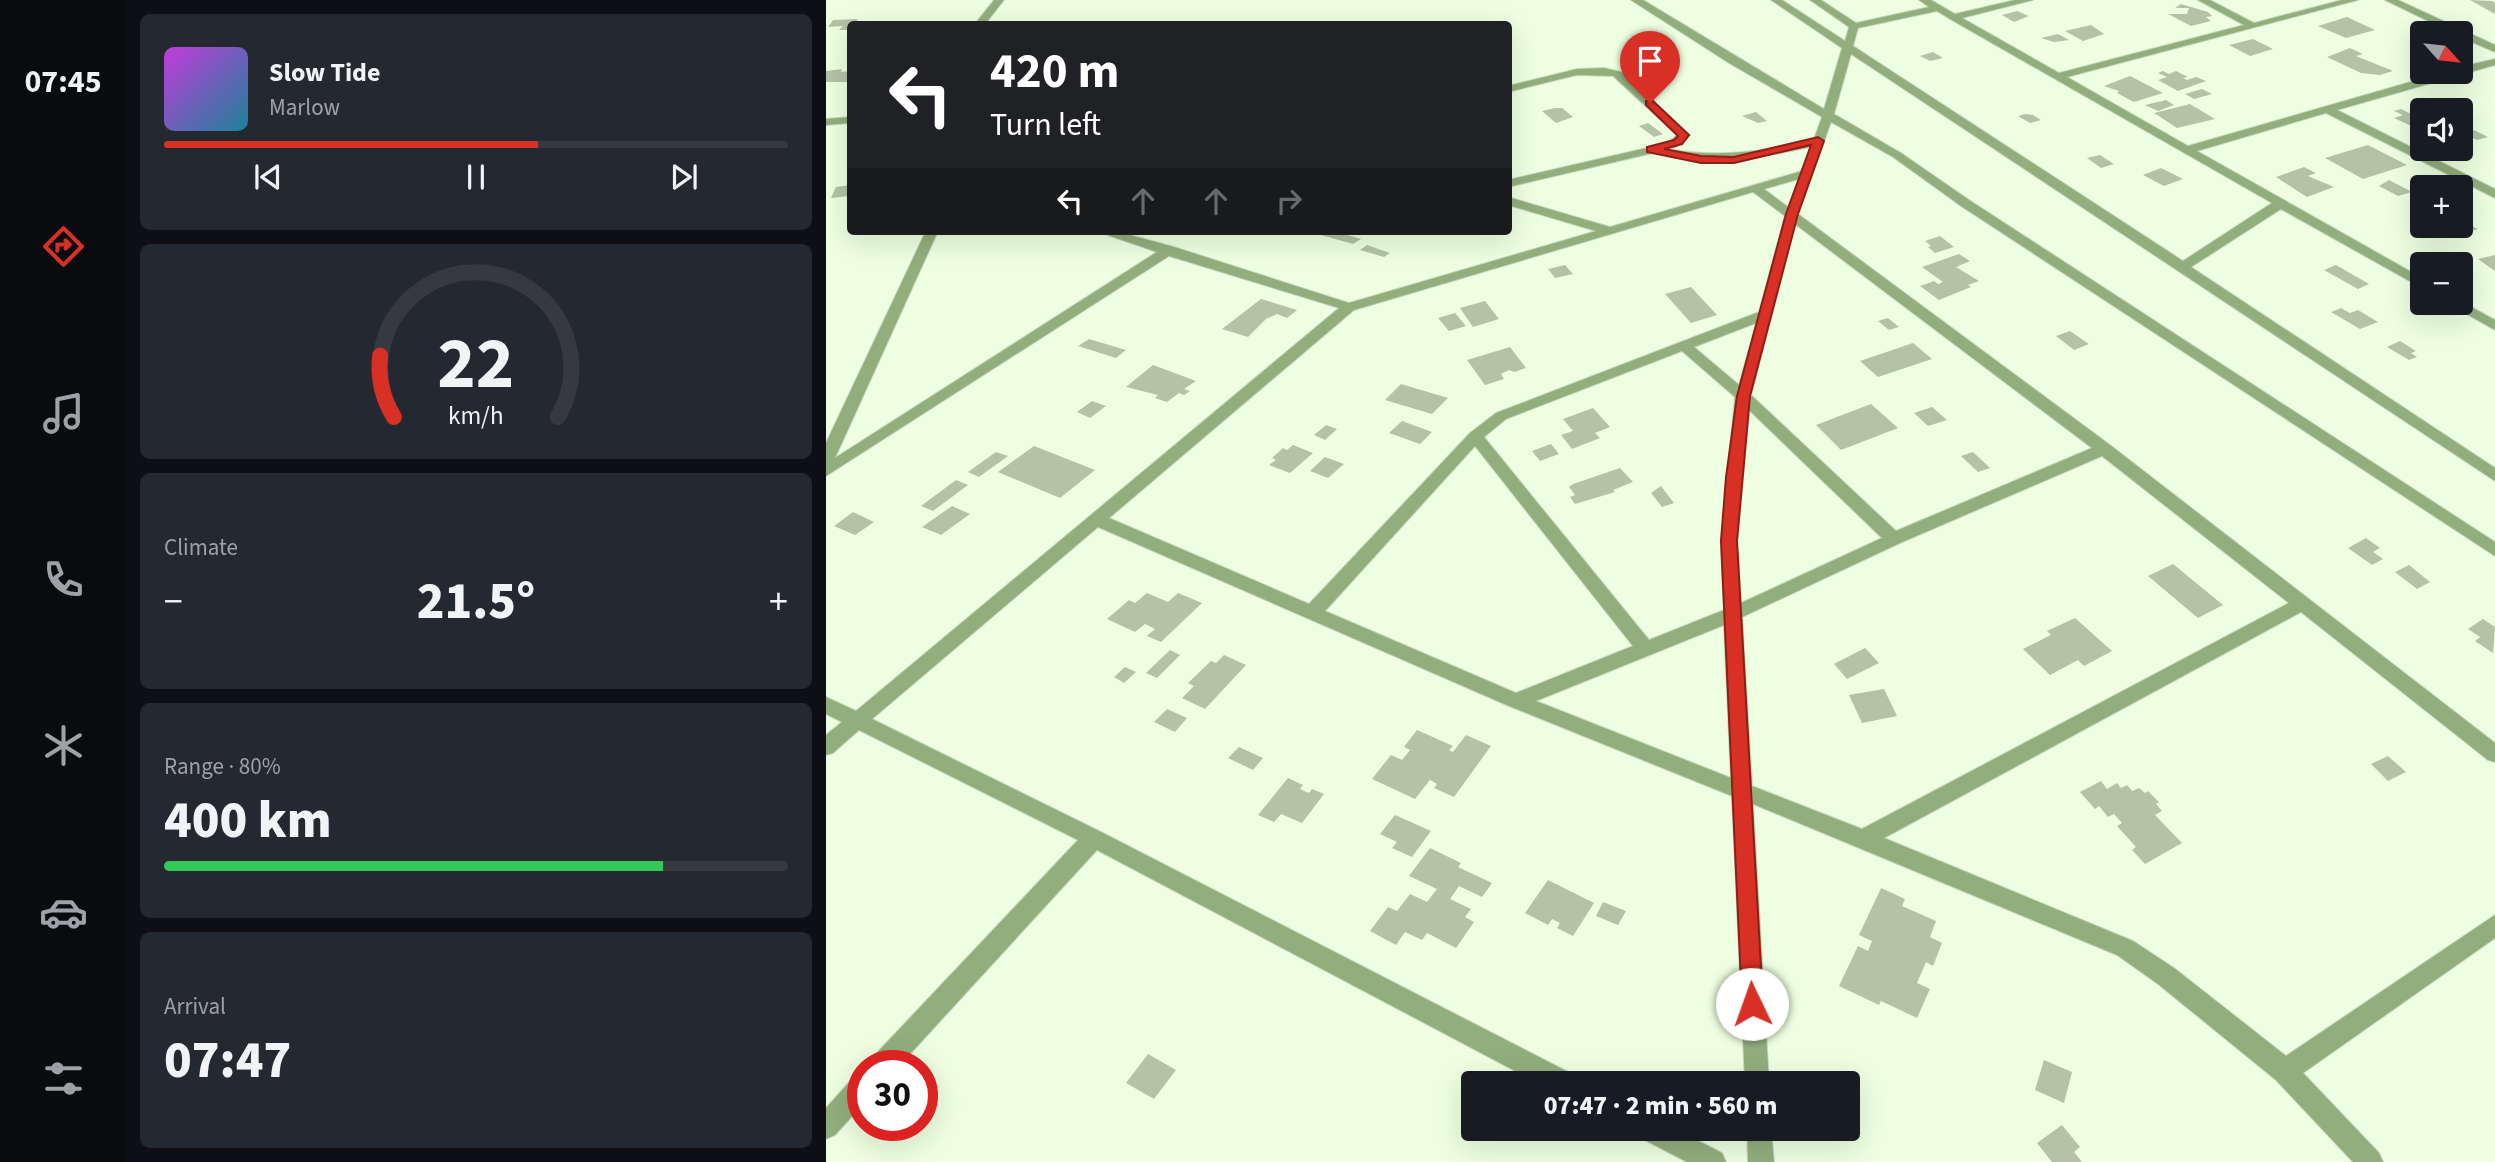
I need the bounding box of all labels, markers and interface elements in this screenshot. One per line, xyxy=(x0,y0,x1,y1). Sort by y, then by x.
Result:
north arrow xyxy=(2410,21,2473,84)
map controls xyxy=(2410,21,2473,315)
pin xyxy=(1620,31,1680,103)
text: 420 m xyxy=(990,37,1119,107)
icon: arrive xyxy=(1631,42,1669,80)
icon: left xyxy=(875,49,966,140)
text: Slow Tide xyxy=(269,54,380,91)
text: 07:45 xyxy=(24,59,102,105)
text: Marlow xyxy=(269,91,340,124)
button: sound xyxy=(2410,98,2473,161)
text: Turn left xyxy=(990,102,1101,148)
icon: previous xyxy=(249,158,287,196)
icon: pause xyxy=(457,158,495,196)
icon: next xyxy=(665,158,703,196)
button: + xyxy=(2410,175,2473,238)
icon: left xyxy=(1051,182,1089,220)
icon: ahead xyxy=(1124,182,1162,220)
icon: ahead xyxy=(1197,182,1235,220)
icon: right xyxy=(1270,182,1308,220)
icon: directions xyxy=(39,222,88,271)
button: − xyxy=(2410,252,2473,315)
text: 22 xyxy=(438,313,514,417)
icon: music xyxy=(39,389,88,438)
text: km/h xyxy=(448,398,504,434)
text: Climate xyxy=(164,531,238,564)
icon: phone xyxy=(39,555,88,604)
text: 21.5° xyxy=(417,565,535,639)
text: − xyxy=(164,575,183,629)
text: + xyxy=(769,575,788,629)
icon: climate xyxy=(39,721,88,770)
text: Range · 80% xyxy=(164,750,281,783)
text: 400 km xyxy=(164,784,332,858)
icon: car xyxy=(39,888,88,937)
position arrow xyxy=(1715,967,1789,1041)
text: Arrival xyxy=(164,990,226,1023)
text: 07:47 xyxy=(164,1024,291,1098)
speed limit sign: 30 xyxy=(847,1050,938,1141)
icon: filters xyxy=(39,1054,88,1103)
text: 07:47 · 2 min · 560 m xyxy=(1544,1087,1777,1124)

